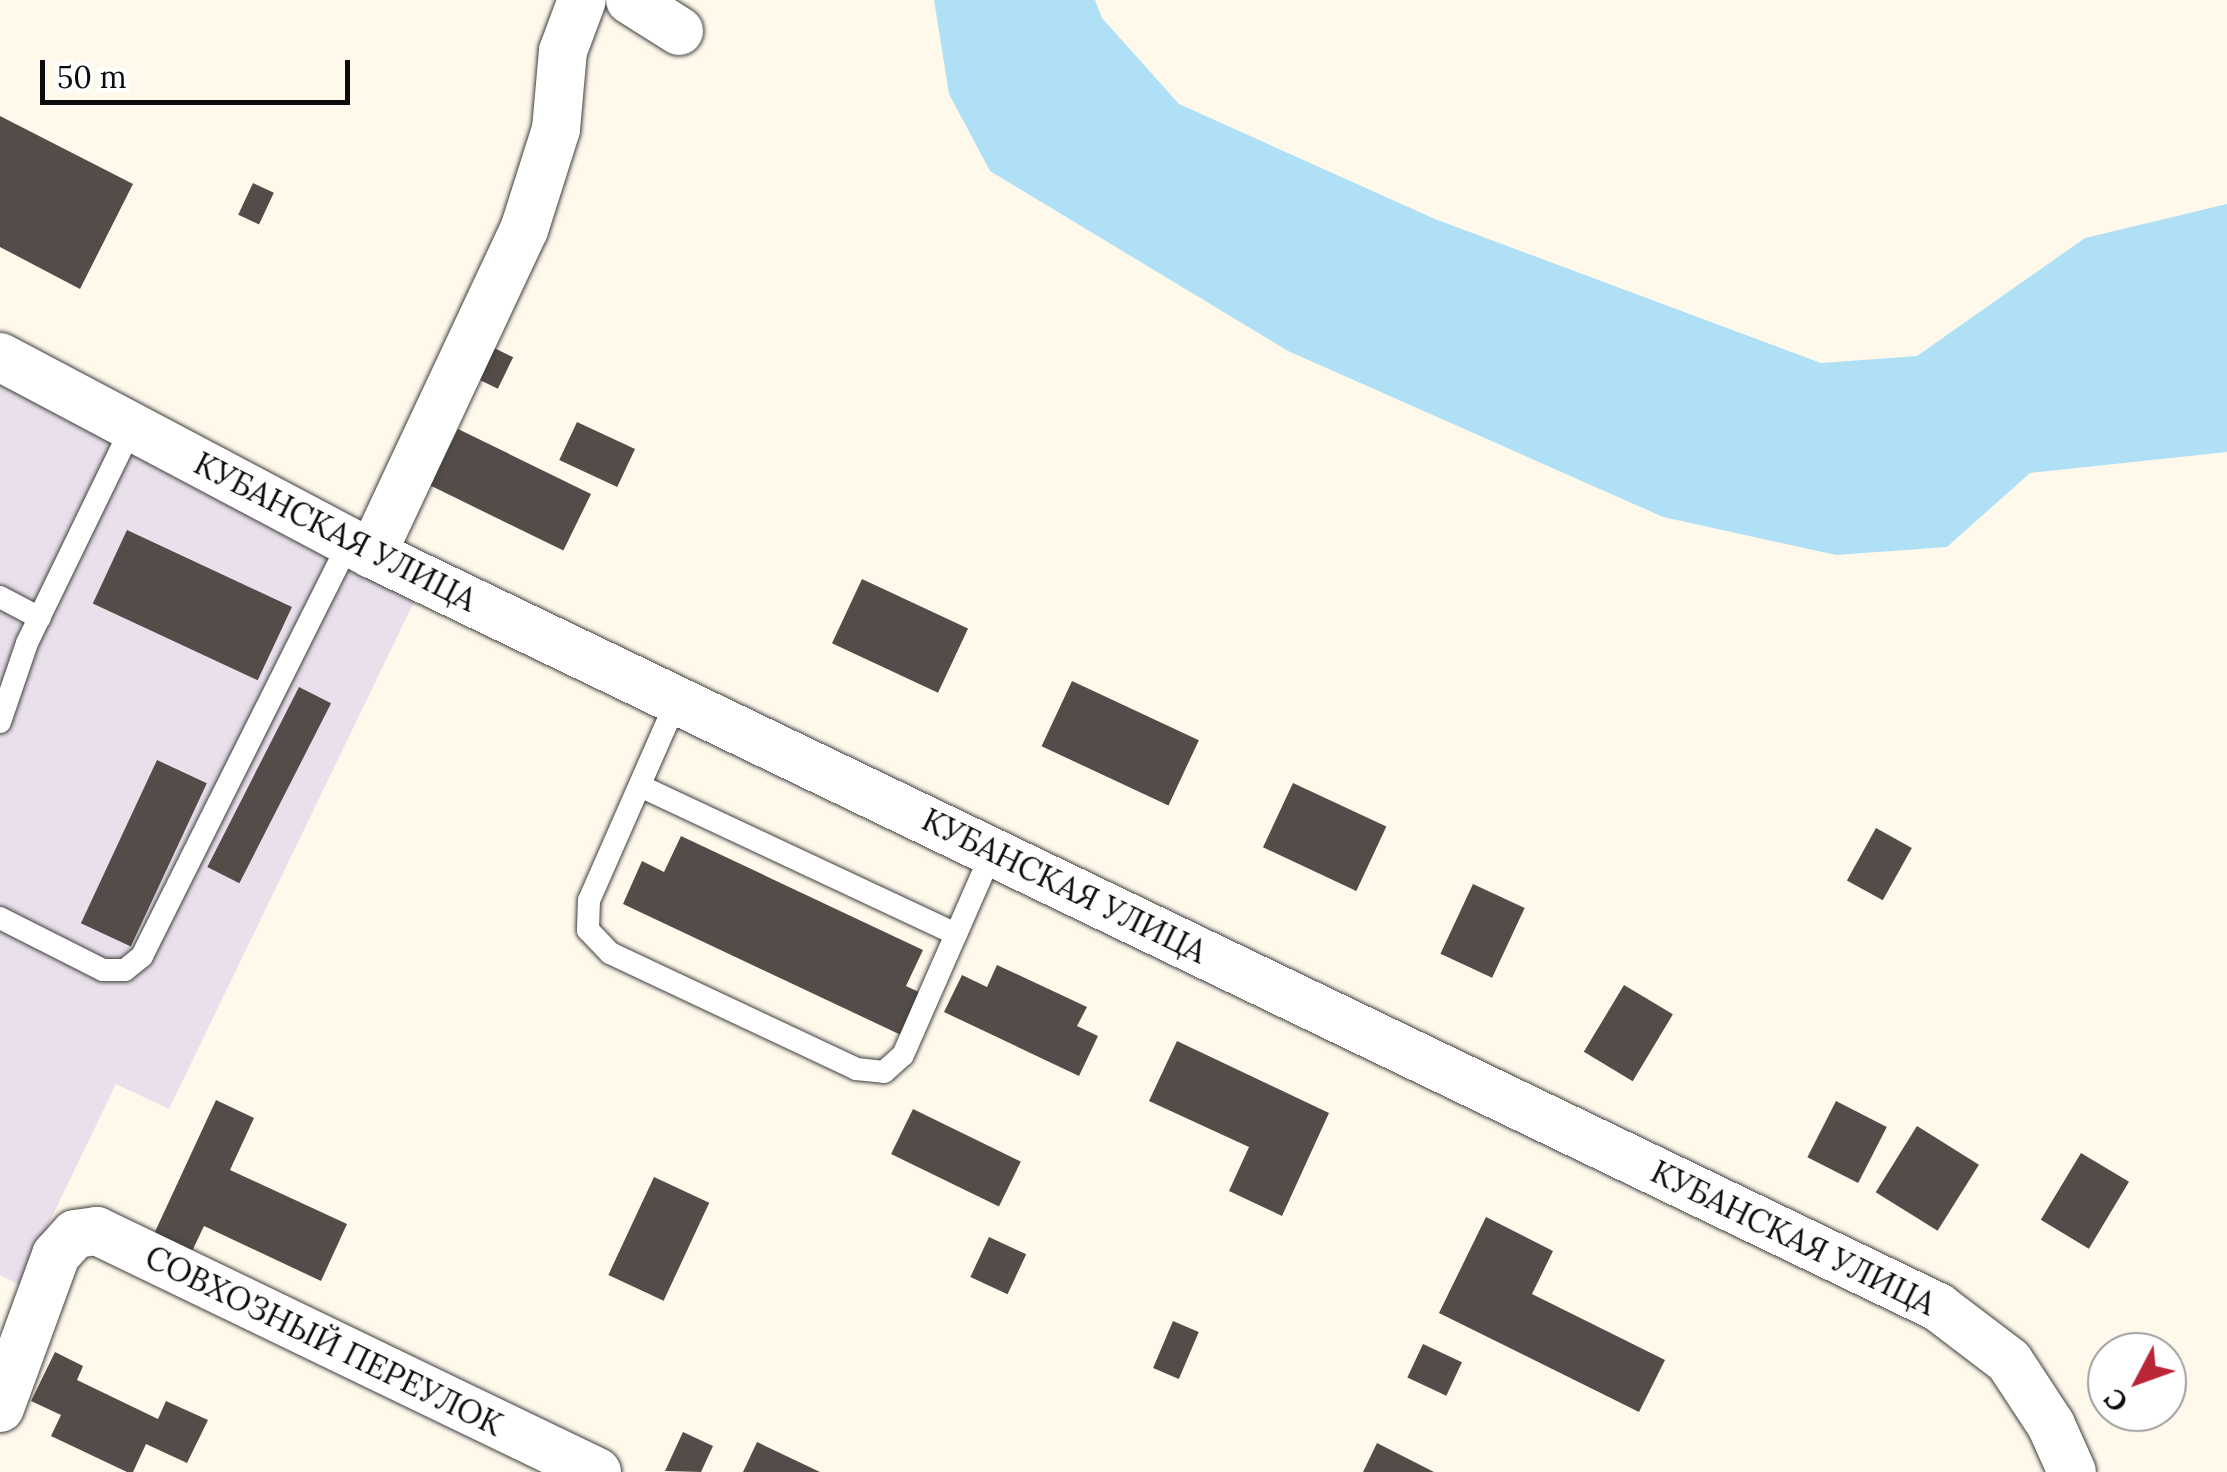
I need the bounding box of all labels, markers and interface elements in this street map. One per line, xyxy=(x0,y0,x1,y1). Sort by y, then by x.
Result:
scale bar xyxy=(45,40,355,102)
text: 50 m xyxy=(57,58,127,96)
street label: КУБАНСКАЯ УЛИЦА xyxy=(188,444,482,620)
street label: КУБАНСКАЯ УЛИЦА xyxy=(916,800,1212,972)
street label: КУБАНСКАЯ УЛИЦА xyxy=(1645,1152,1941,1324)
street label: СОВХОЗНЫЙ ПЕРЕУЛОК xyxy=(139,1238,509,1444)
north arrow xyxy=(2087,1332,2187,1432)
text: С xyxy=(2096,1381,2136,1419)

